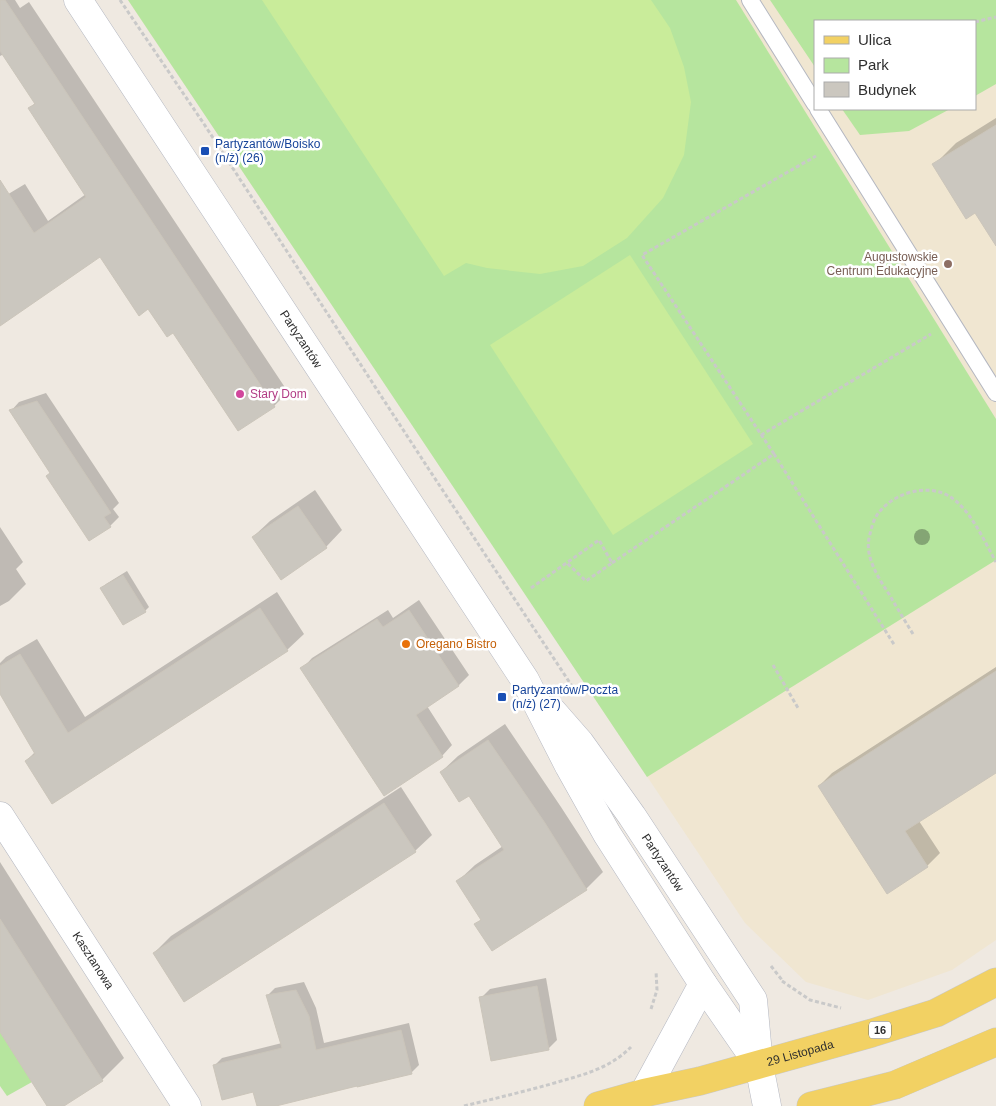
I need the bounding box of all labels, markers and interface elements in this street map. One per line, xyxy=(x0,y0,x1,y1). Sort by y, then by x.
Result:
legend xyxy=(814,20,976,110)
text: Ulica xyxy=(858,31,892,48)
text: Park xyxy=(858,56,889,73)
text: Budynek xyxy=(858,81,917,98)
place label: Partyzantów/Boisko (n/ż) (26) xyxy=(215,137,321,165)
marker: Partyzantów/Boisko (n/ż) (26) xyxy=(199,145,211,157)
place label: Augustowskie Centrum Edukacyjne xyxy=(827,250,938,278)
marker: Augustowskie Centrum Edukacyjne xyxy=(942,258,954,270)
street label: Partyzantów xyxy=(277,308,325,371)
place label: Stary Dom xyxy=(250,387,307,401)
marker: Stary Dom xyxy=(234,388,246,400)
place label: Oregano Bistro xyxy=(416,637,497,651)
marker: Oregano Bistro xyxy=(400,638,412,650)
place label: Partyzantów/Poczta (n/ż) (27) xyxy=(512,683,618,711)
marker: Partyzantów/Poczta (n/ż) (27) xyxy=(496,691,508,703)
street label: Partyzantów xyxy=(639,831,687,894)
street label: Kasztanowa xyxy=(70,929,117,992)
road number: 16 xyxy=(869,1022,891,1038)
street label: 29 Listopada xyxy=(765,1037,835,1069)

